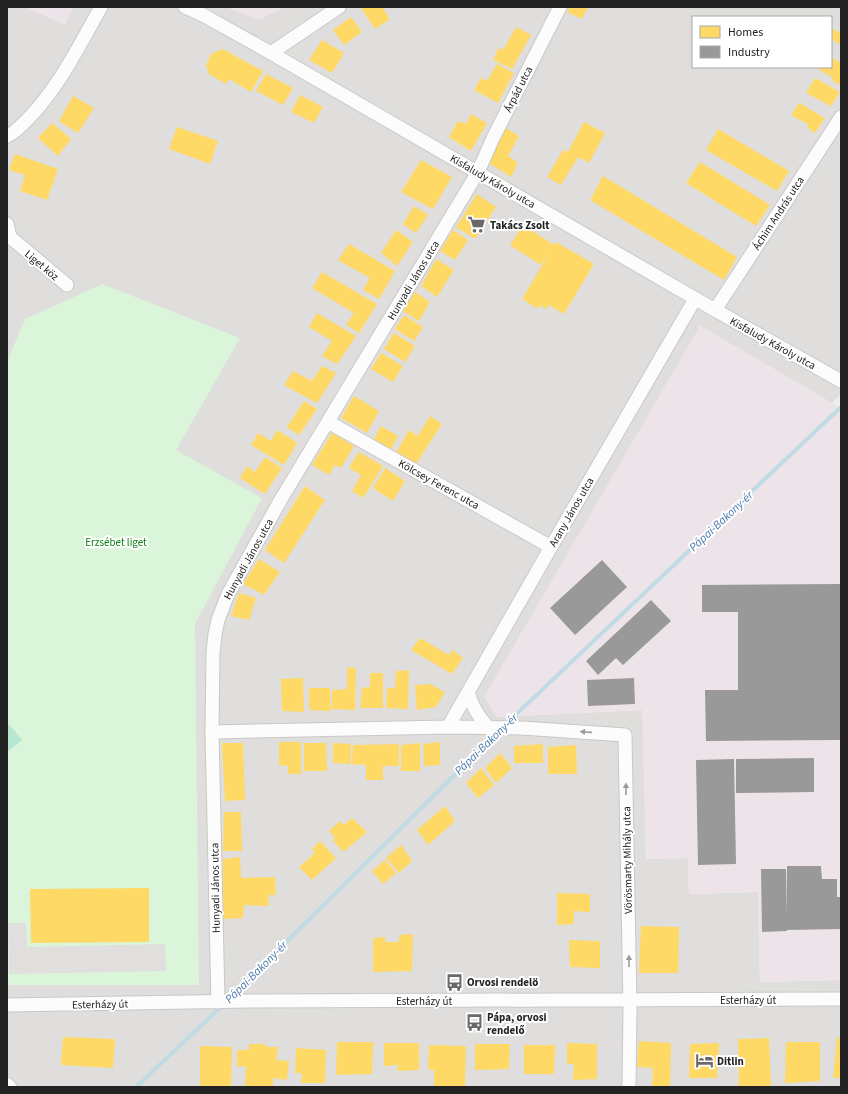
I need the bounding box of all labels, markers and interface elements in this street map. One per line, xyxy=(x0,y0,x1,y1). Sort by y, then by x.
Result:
legend xyxy=(692,16,832,68)
text: Homes xyxy=(728,24,763,41)
text: Industry xyxy=(728,44,770,61)
street label: Árpád utca xyxy=(501,64,536,115)
street label: Kisfaludy Károly utca xyxy=(447,151,538,212)
street label: Áchim András utca xyxy=(749,174,808,253)
supermarket icon: Takács Zsolt xyxy=(467,215,487,235)
place label: Takács Zsolt xyxy=(490,218,550,233)
street label: Hunyadi János utca xyxy=(384,238,443,323)
street label: Liget köz xyxy=(21,247,62,284)
street label: Kisfaludy Károly utca xyxy=(727,314,818,373)
street label: Kölcsey Ferenc utca xyxy=(395,456,482,513)
street label: Arany János utca xyxy=(545,475,597,550)
water label: Pápai-Bakony-ér xyxy=(685,487,758,556)
street label: Hunyadi János utca xyxy=(220,516,277,602)
park label: Erzsébet liget xyxy=(85,535,147,550)
water label: Pápai-Bakony-ér xyxy=(451,709,522,779)
one-way arrow xyxy=(580,729,592,736)
one-way arrow xyxy=(623,782,629,795)
street label: Vörösmarty Mihály utca xyxy=(619,806,636,914)
street label: Hunyadi János utca xyxy=(207,843,224,933)
water label: Pápai-Bakony-ér xyxy=(221,937,292,1007)
one-way arrow xyxy=(626,954,632,967)
bus stop icon: Orvosi rendelö xyxy=(444,972,464,992)
place label: Orvosi rendelö xyxy=(467,975,538,990)
street label: Esterházy út xyxy=(720,993,776,1008)
street label: Esterházy út xyxy=(396,994,452,1009)
street label: Esterházy út xyxy=(72,997,129,1012)
place label: Pápa, orvosi rendelő xyxy=(487,1010,547,1038)
bus stop icon: Pápa, orvosi rendelő xyxy=(464,1013,484,1033)
hotel icon: Ditlin xyxy=(694,1051,714,1071)
place label: Ditlin xyxy=(717,1054,744,1069)

